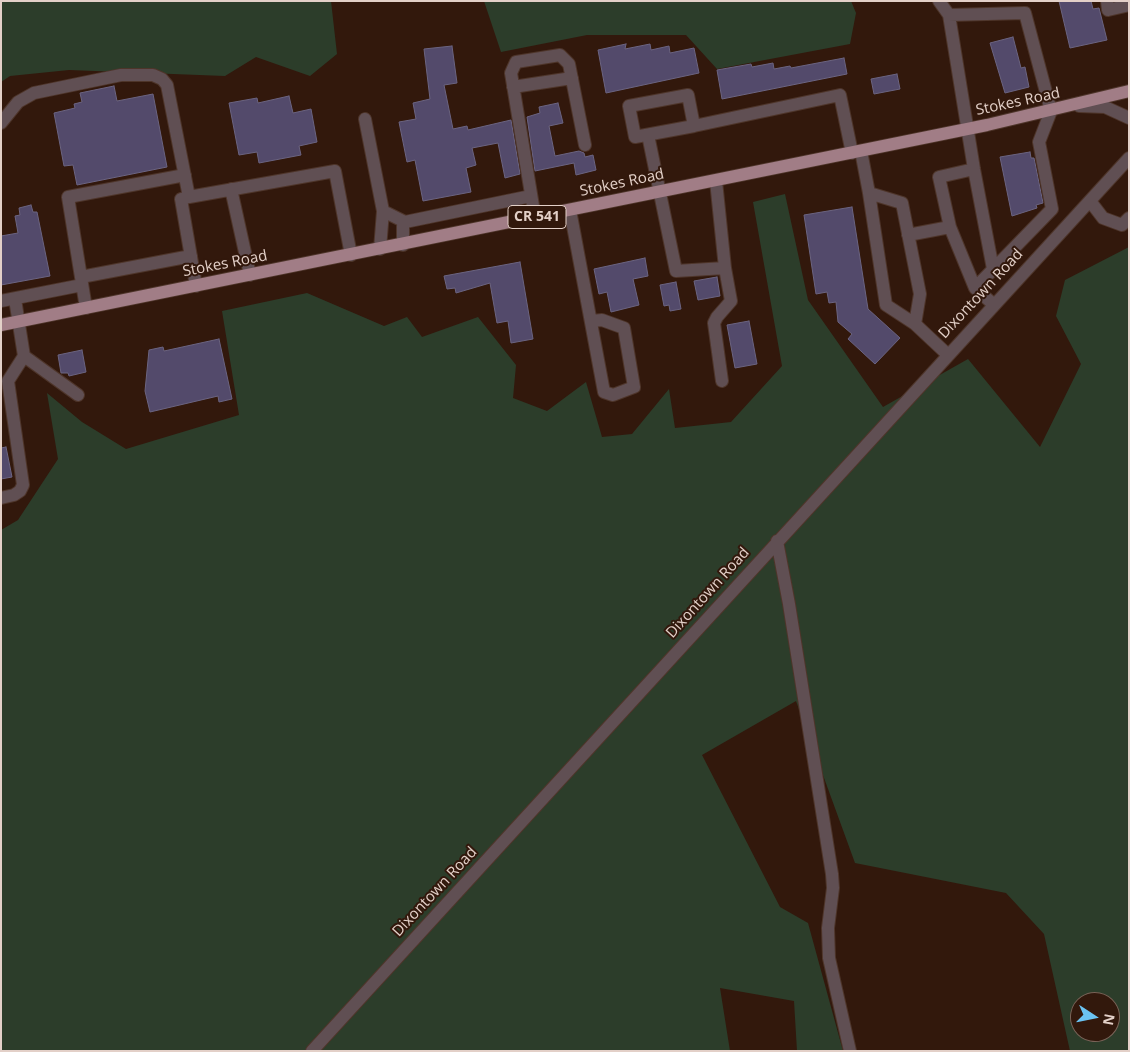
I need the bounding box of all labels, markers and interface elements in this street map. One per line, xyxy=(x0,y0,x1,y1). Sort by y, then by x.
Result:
street label: Stokes Road xyxy=(974,84,1062,120)
street label: Stokes Road xyxy=(578,165,666,201)
road number: CR 541 xyxy=(508,206,566,228)
street label: Dixontown Road xyxy=(935,246,1027,342)
street label: Stokes Road xyxy=(181,247,269,281)
street label: Dixontown Road xyxy=(663,544,753,642)
street label: Dixontown Road xyxy=(389,844,481,940)
north arrow xyxy=(1070,992,1120,1042)
text: N xyxy=(1099,1012,1120,1027)

